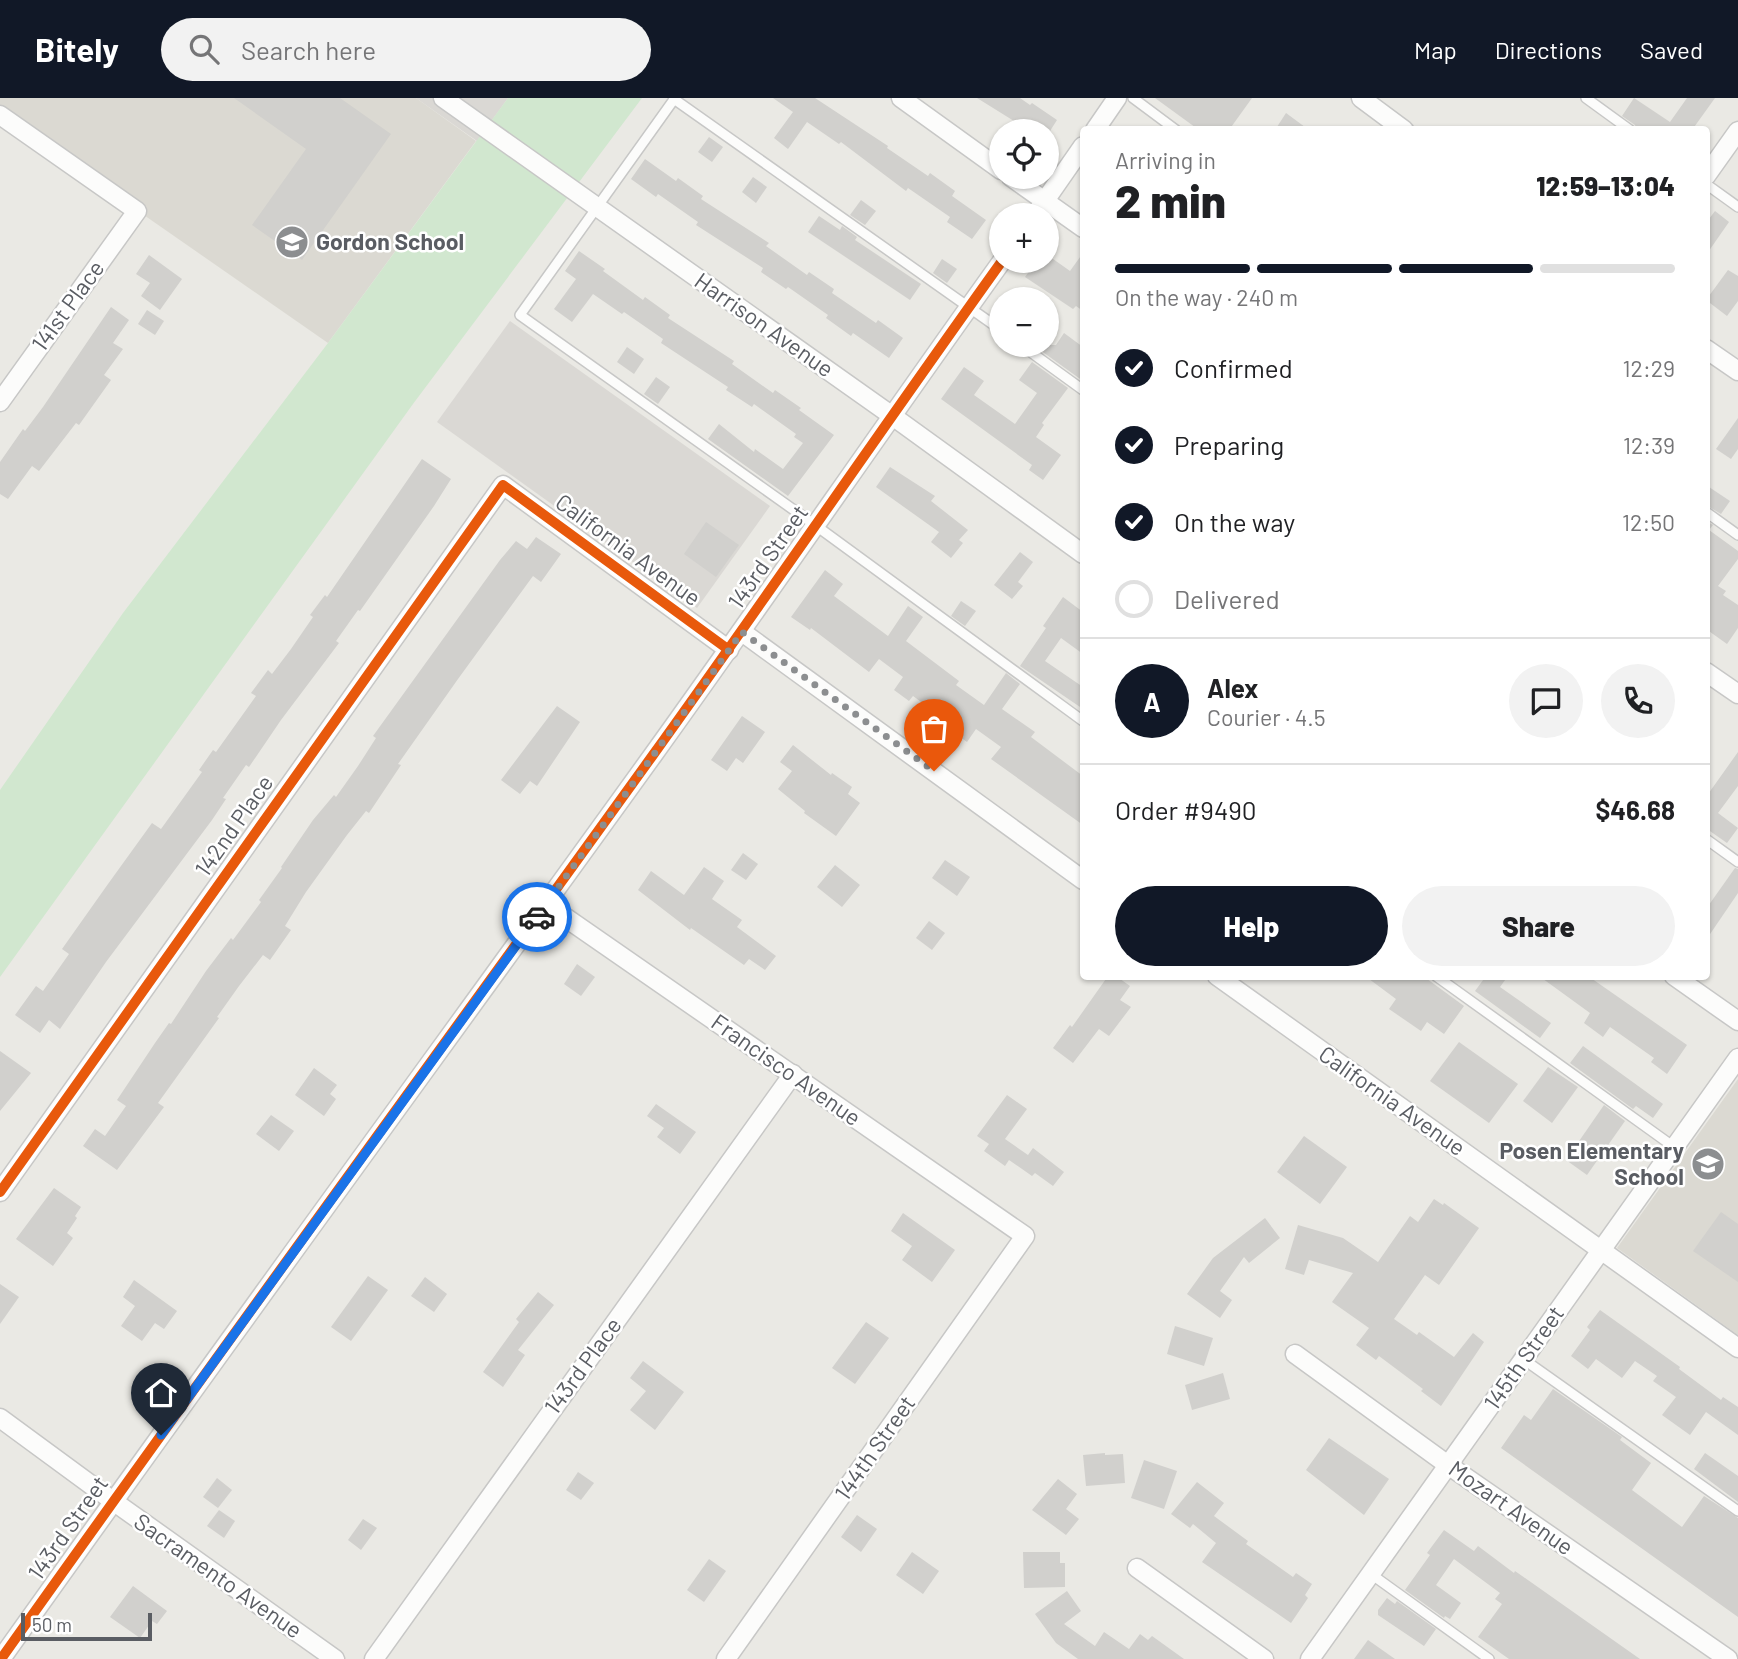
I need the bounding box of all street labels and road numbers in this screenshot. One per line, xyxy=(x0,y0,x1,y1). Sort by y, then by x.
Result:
street label: 141st Place xyxy=(25,255,110,356)
street label: Harrison Avenue xyxy=(690,266,839,382)
street label: California Avenue xyxy=(551,487,707,611)
street label: 143rd Street xyxy=(721,499,813,614)
street label: 142nd Place xyxy=(188,769,278,881)
street label: Francisco Avenue xyxy=(706,1007,867,1131)
street label: California Avenue xyxy=(1314,1039,1471,1161)
street label: 145th Street xyxy=(1477,1300,1569,1415)
street label: 143rd Place xyxy=(538,1312,627,1419)
street label: 144th Street xyxy=(828,1390,921,1505)
street label: Mozart Avenue xyxy=(1444,1454,1579,1560)
street label: 143rd Street xyxy=(21,1470,113,1585)
street label: Sacramento Avenue xyxy=(129,1507,308,1644)

